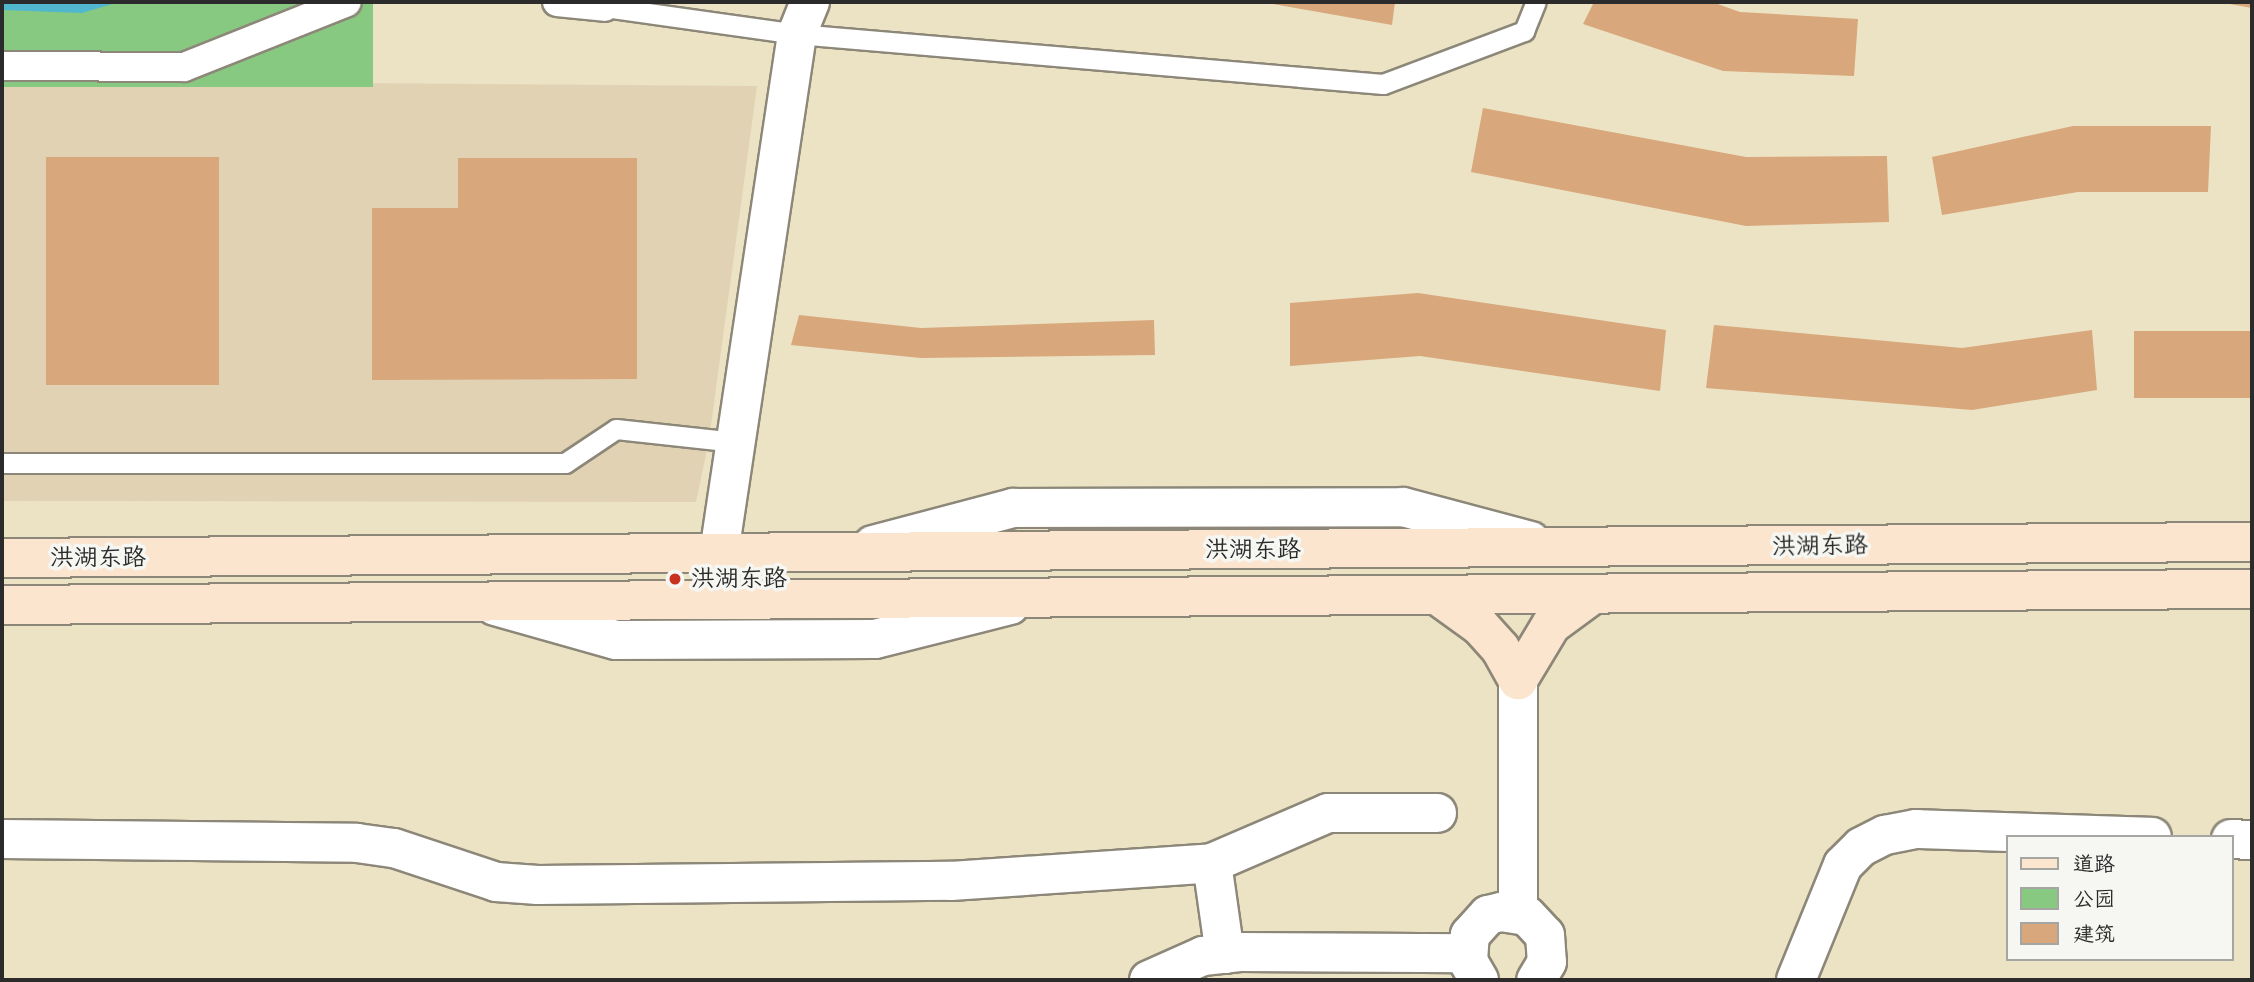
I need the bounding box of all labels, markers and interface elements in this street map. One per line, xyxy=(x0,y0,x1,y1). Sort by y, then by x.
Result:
street label: 洪湖东路 xyxy=(1772,531,1868,561)
street label: 洪湖东路 xyxy=(1205,536,1301,564)
street label: 洪湖东路 xyxy=(50,544,146,572)
place label: 洪湖东路 xyxy=(691,565,787,593)
marker: 洪湖东路 xyxy=(665,569,685,589)
legend xyxy=(2006,835,2233,961)
text: 道路 xyxy=(2073,850,2115,878)
text: 公园 xyxy=(2073,885,2115,913)
text: 建筑 xyxy=(2073,920,2115,948)

